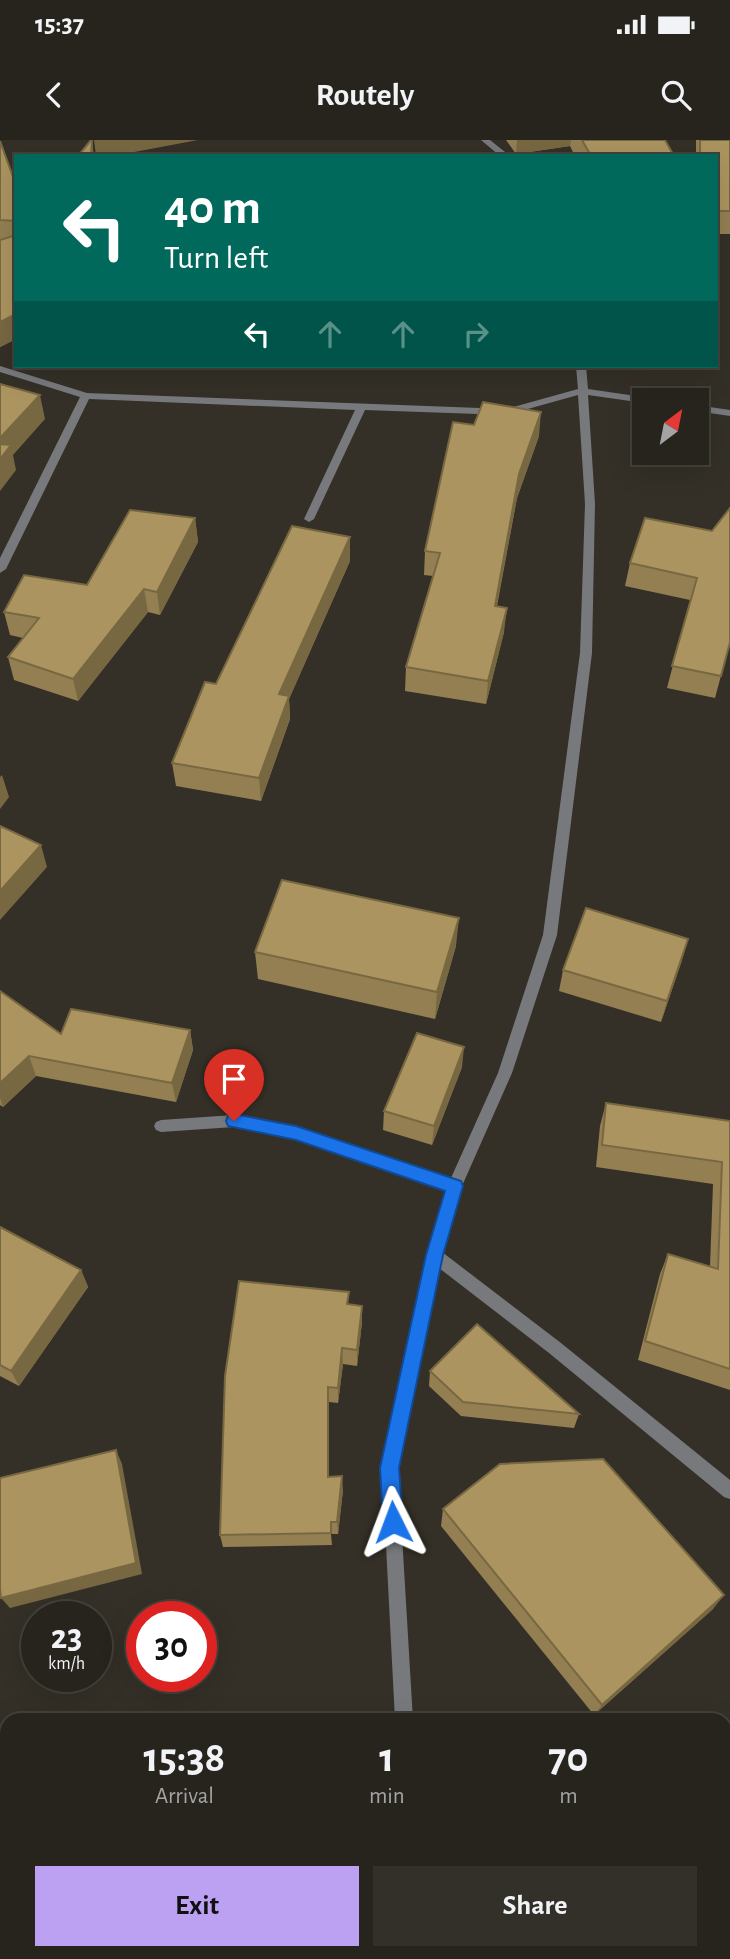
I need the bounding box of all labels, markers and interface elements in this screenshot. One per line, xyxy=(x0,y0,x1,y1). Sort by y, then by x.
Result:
text: 15:37 xyxy=(35,11,84,37)
icon: back xyxy=(35,76,73,114)
icon: search xyxy=(657,76,695,114)
text: Routely xyxy=(316,79,414,111)
icon: left xyxy=(49,182,140,273)
text: 40 m xyxy=(164,184,261,233)
text: Turn left xyxy=(164,242,268,274)
icon: left xyxy=(238,315,276,353)
icon: ahead xyxy=(311,315,349,353)
icon: ahead xyxy=(384,315,422,353)
icon: right xyxy=(457,315,495,353)
north arrow xyxy=(632,388,709,466)
map controls xyxy=(632,388,709,465)
pin xyxy=(204,1049,264,1121)
icon: arrive xyxy=(215,1060,253,1098)
position arrow xyxy=(356,1485,430,1559)
speed limit sign: 30 xyxy=(126,1601,217,1692)
text: 23 xyxy=(51,1620,82,1655)
text: km/h xyxy=(48,1655,85,1673)
text: 15:38 xyxy=(144,1737,225,1779)
text: 1 xyxy=(379,1737,394,1779)
text: 70 xyxy=(548,1737,588,1779)
text: Arrival xyxy=(155,1785,214,1808)
text: min xyxy=(369,1785,405,1808)
text: m xyxy=(559,1785,578,1808)
button: Exit xyxy=(35,1866,359,1946)
button: Share xyxy=(373,1866,697,1946)

